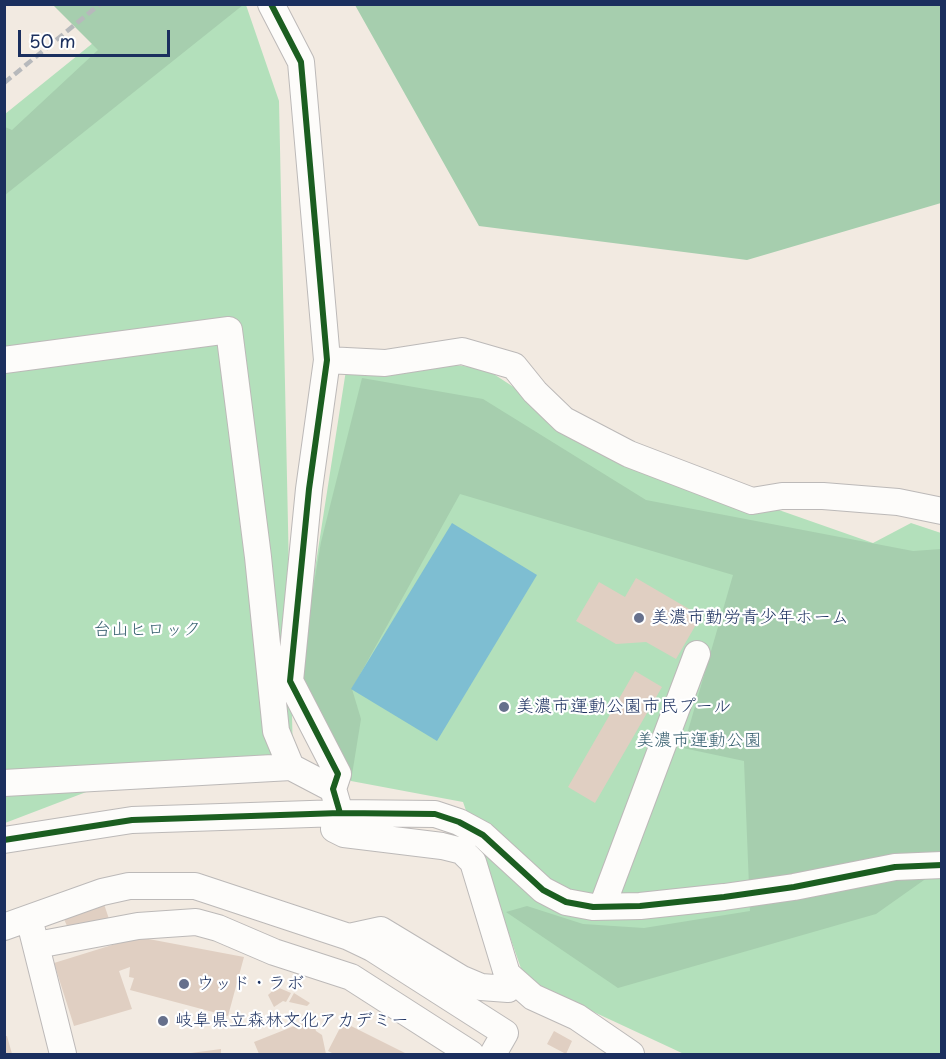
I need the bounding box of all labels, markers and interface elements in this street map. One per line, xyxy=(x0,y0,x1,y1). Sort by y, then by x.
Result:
scale bar xyxy=(21,18,172,56)
text: 50 m xyxy=(29,27,76,54)
place label: 美濃市勤労青少年ホーム xyxy=(651,607,849,629)
marker: 美濃市勤労青少年ホーム xyxy=(632,611,646,625)
park label: 台山ヒロック xyxy=(93,619,201,641)
place label: 美濃市運動公園市民プール xyxy=(516,696,731,718)
marker: 美濃市運動公園市民プール xyxy=(497,700,511,714)
park label: 美濃市運動公園 xyxy=(636,730,762,752)
place label: ウッド・ラボ xyxy=(196,973,304,995)
marker: ウッド・ラボ xyxy=(177,977,191,991)
place label: 岐阜県立森林文化アカデミー xyxy=(175,1010,409,1032)
marker: 岐阜県立森林文化アカデミー xyxy=(156,1014,170,1028)

